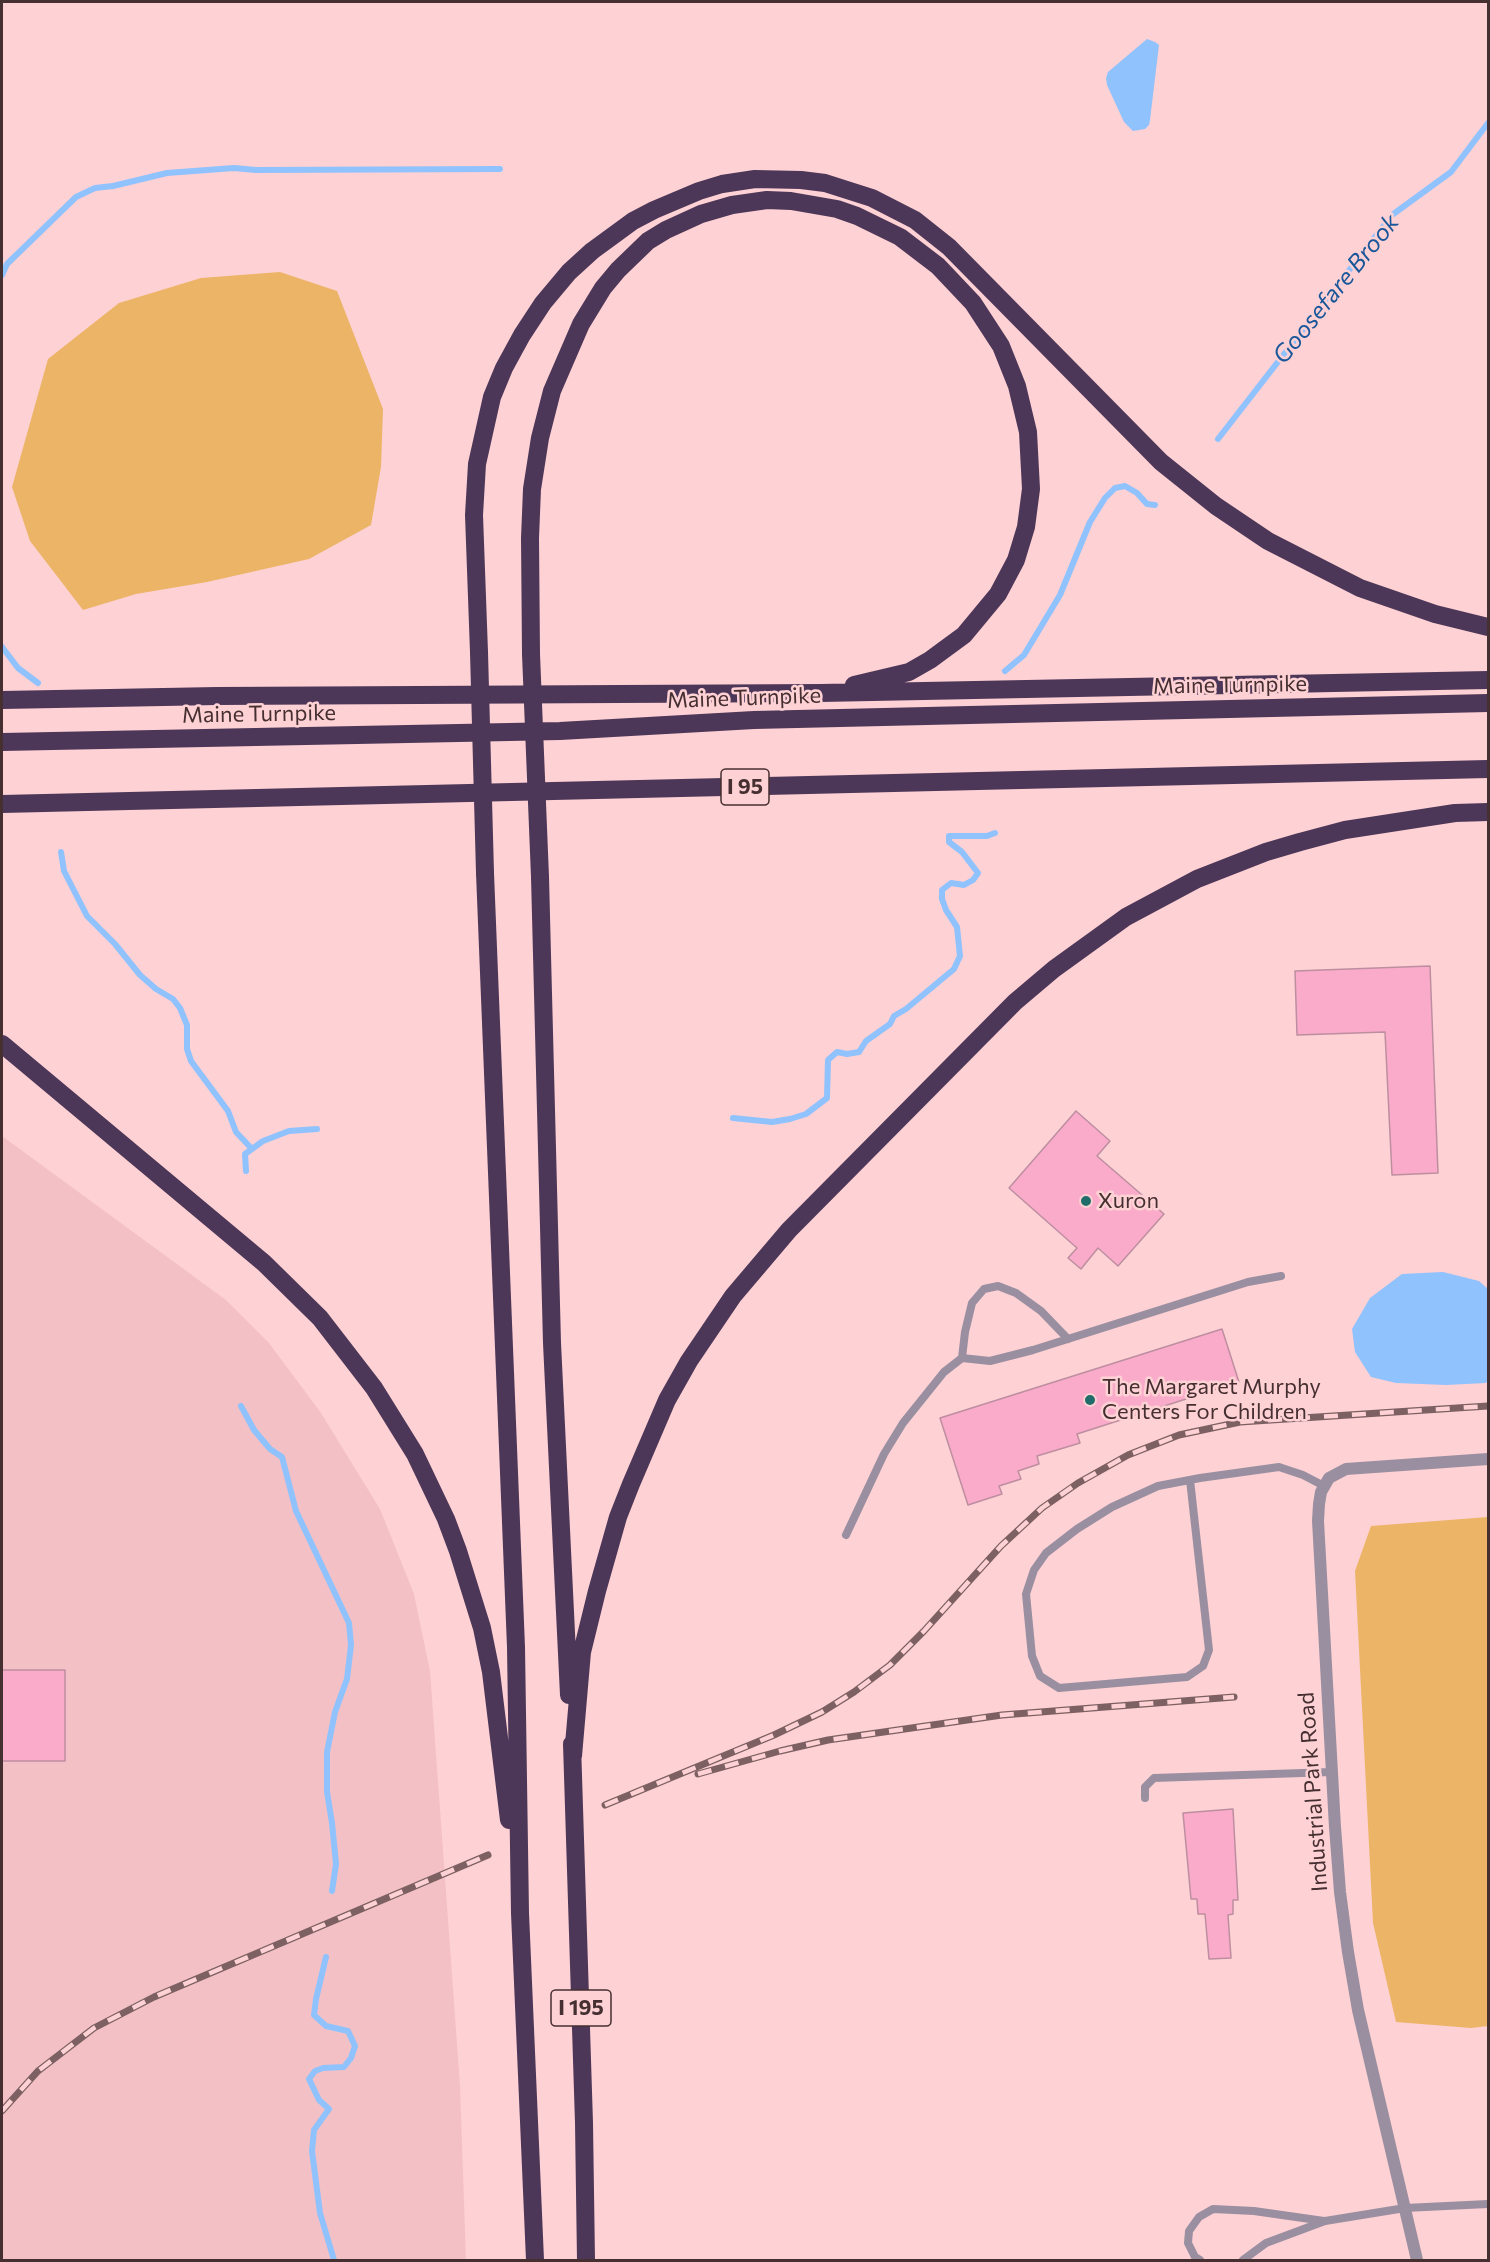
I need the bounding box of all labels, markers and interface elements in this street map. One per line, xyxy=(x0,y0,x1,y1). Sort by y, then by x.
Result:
water label: Goosefare Brook xyxy=(1267,208,1405,370)
street label: Maine Turnpike xyxy=(1153,670,1307,700)
street label: Maine Turnpike xyxy=(667,682,821,714)
street label: Maine Turnpike xyxy=(182,699,336,729)
road number: I 95 xyxy=(721,769,769,805)
place label: Xuron xyxy=(1098,1188,1159,1214)
marker: Xuron xyxy=(1079,1194,1093,1208)
place label: The Margaret Murphy Centers For Children xyxy=(1102,1374,1321,1426)
marker: The Margaret Murphy Centers For Children xyxy=(1083,1393,1097,1407)
street label: Industrial Park Road xyxy=(1293,1691,1333,1893)
road number: I 195 xyxy=(551,1990,611,2026)

